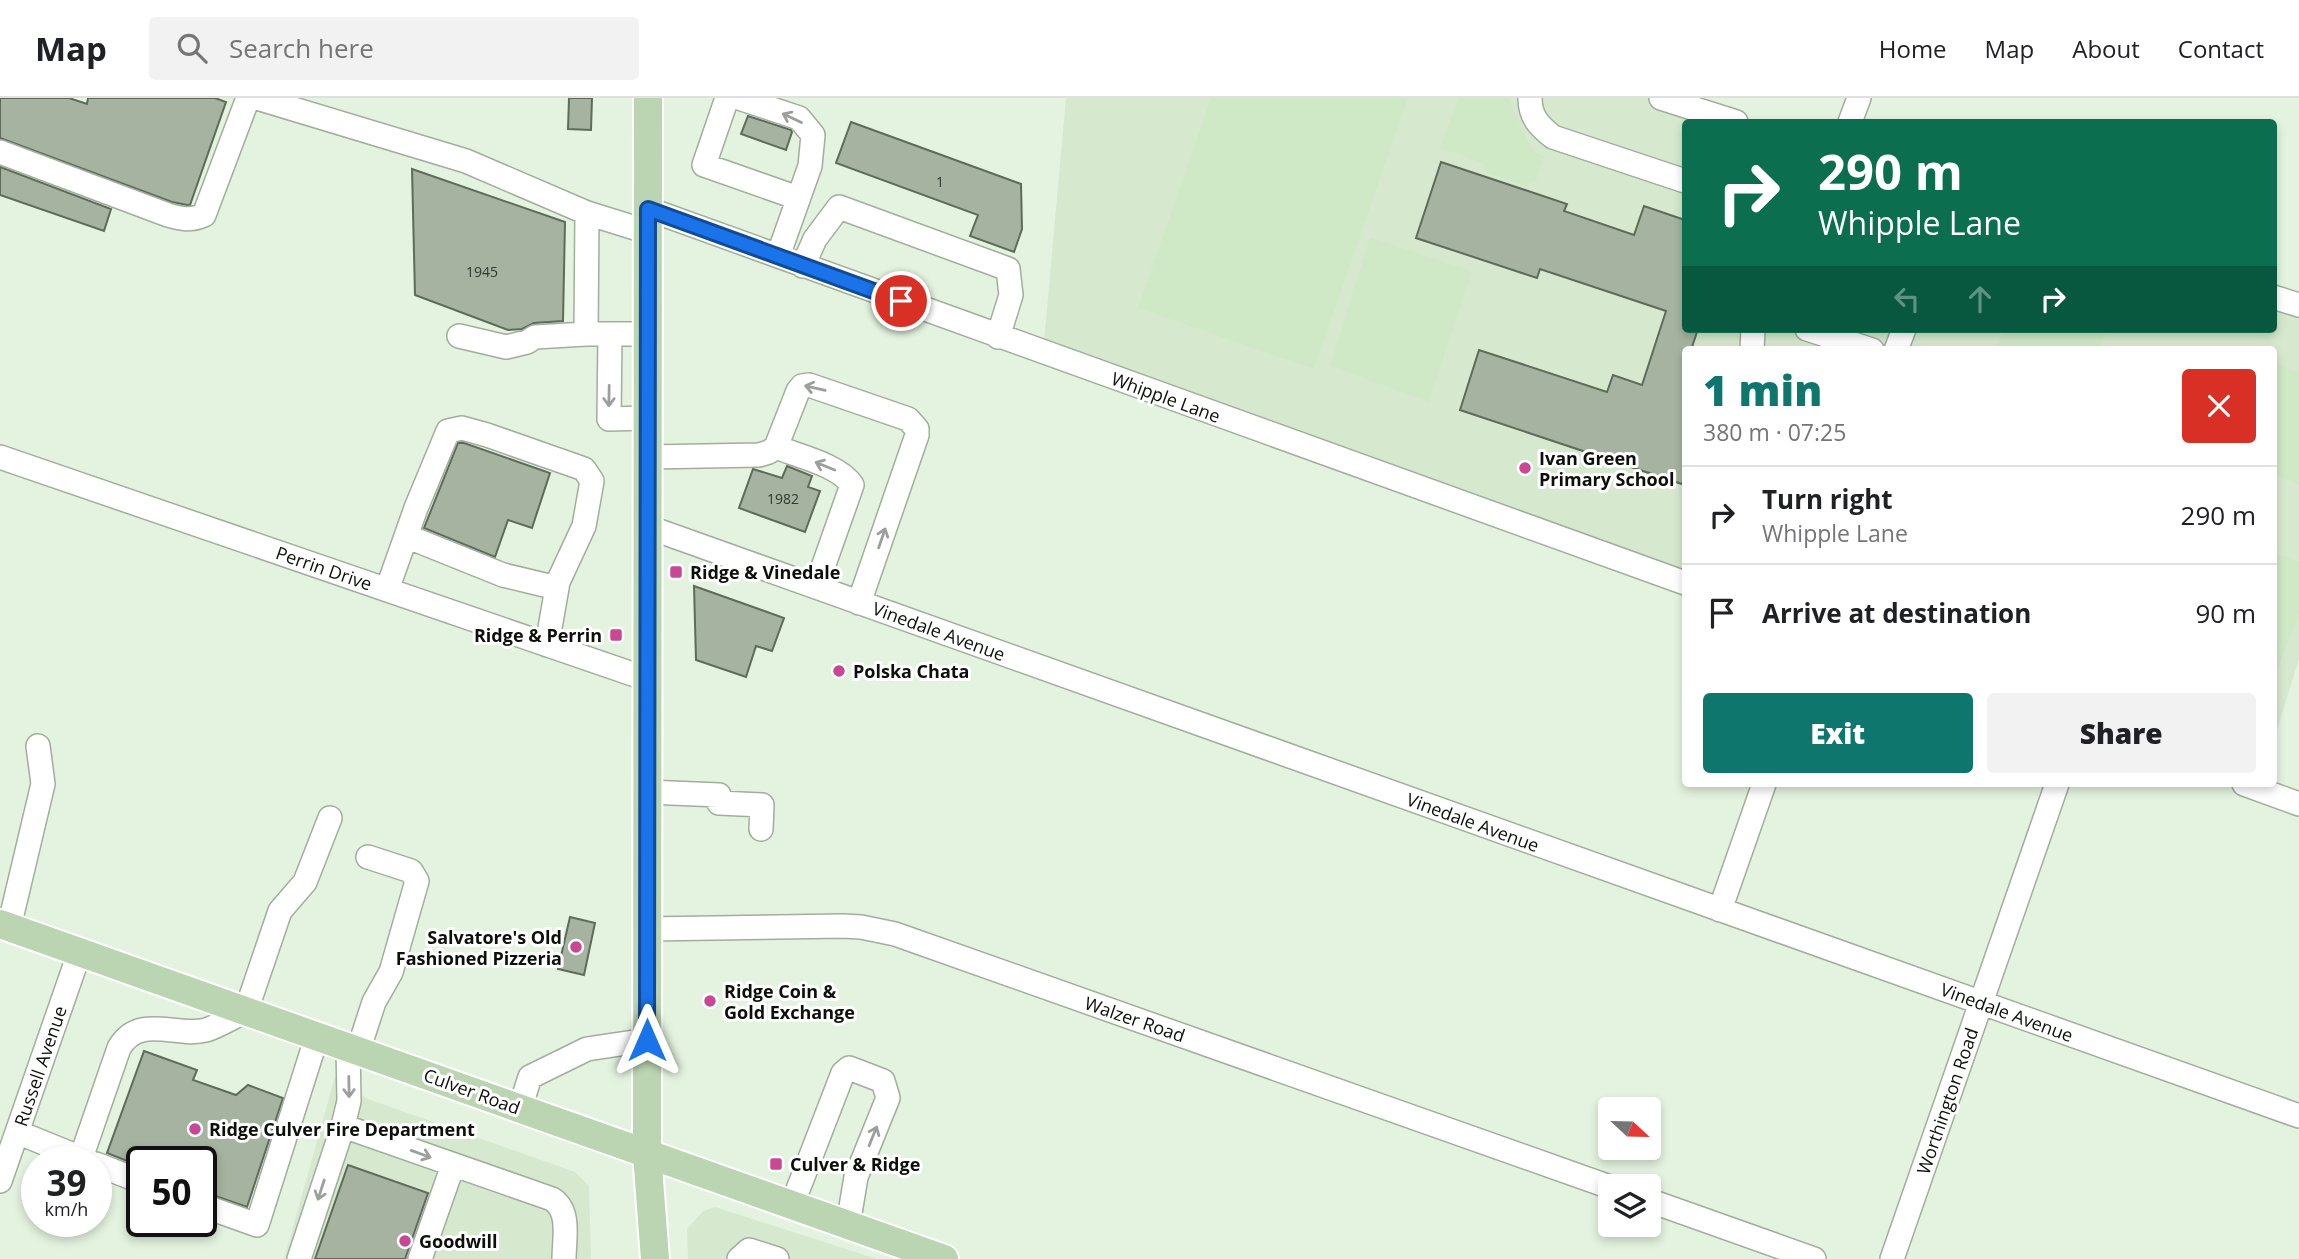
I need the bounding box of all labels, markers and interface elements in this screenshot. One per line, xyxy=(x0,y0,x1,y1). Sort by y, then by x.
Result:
search box xyxy=(149,17,639,80)
text: Map xyxy=(35,26,107,71)
icon: search xyxy=(173,29,211,67)
text: Search here xyxy=(229,30,374,66)
text: Home xyxy=(1879,32,1947,65)
text: Map xyxy=(1985,32,2034,65)
text: About xyxy=(2072,32,2140,65)
text: Contact xyxy=(2178,32,2264,65)
one-way arrow xyxy=(783,110,803,124)
text: 290 m xyxy=(1818,138,1963,204)
icon: right xyxy=(1703,147,1794,238)
house number: 1 xyxy=(936,172,944,191)
text: Whipple Lane xyxy=(1818,201,2021,244)
house number: 1945 xyxy=(466,262,498,281)
pin xyxy=(871,271,931,331)
icon: left xyxy=(1888,280,1926,318)
icon: ahead xyxy=(1961,280,1999,318)
icon: right xyxy=(2034,280,2072,318)
icon: arrive xyxy=(882,282,920,320)
text: 1 min xyxy=(1703,361,1822,418)
street label: Whipple Lane xyxy=(1108,366,1224,428)
button: close xyxy=(2182,369,2256,443)
one-way arrow xyxy=(804,381,827,395)
one-way arrow xyxy=(602,384,616,407)
text: 380 m · 07:25 xyxy=(1703,416,1846,448)
place label: Ivan Green Primary School xyxy=(1539,446,1674,491)
one-way arrow xyxy=(815,459,837,472)
marker: Ivan Green Primary School xyxy=(1517,460,1533,476)
text: Turn right xyxy=(1762,481,1893,517)
house number: 1982 xyxy=(767,489,799,508)
icon: right xyxy=(1703,496,1741,534)
text: 290 m xyxy=(2181,497,2256,533)
text: Whipple Lane xyxy=(1762,517,1908,549)
one-way arrow xyxy=(877,528,889,550)
street label: Perrin Drive xyxy=(273,540,375,596)
place label: Ridge & Vinedale xyxy=(690,560,840,584)
marker: Ridge & Vinedale xyxy=(668,564,684,580)
icon: arrive xyxy=(1703,594,1741,632)
text: Arrive at destination xyxy=(1762,595,2031,631)
text: 90 m xyxy=(2195,595,2256,631)
street label: Vinedale Avenue xyxy=(869,596,1009,666)
place label: Ridge & Perrin xyxy=(474,623,602,647)
marker: Ridge & Perrin xyxy=(608,627,624,643)
place label: Polska Chata xyxy=(853,659,969,683)
marker: Polska Chata xyxy=(831,663,847,679)
button: Exit xyxy=(1703,693,1973,773)
button: Share xyxy=(1987,693,2256,773)
street label: Vinedale Avenue xyxy=(1403,787,1543,857)
place label: Salvatore's Old Fashioned Pizzeria xyxy=(396,925,562,970)
marker: Salvatore's Old Fashioned Pizzeria xyxy=(568,939,584,955)
street label: Vinedale Avenue xyxy=(1937,977,2077,1047)
place label: Ridge Coin & Gold Exchange xyxy=(724,979,855,1024)
street label: Walzer Road xyxy=(1082,991,1188,1047)
marker: Ridge Coin & Gold Exchange xyxy=(702,993,718,1009)
street label: Russell Avenue xyxy=(8,1003,72,1129)
position arrow xyxy=(610,1003,684,1077)
street label: Worthington Road xyxy=(1911,1025,1983,1177)
street label: Culver Road xyxy=(420,1062,524,1120)
one-way arrow xyxy=(342,1075,355,1098)
north arrow xyxy=(1598,1097,1661,1160)
map controls xyxy=(1598,1097,1661,1237)
place label: Ridge Culver Fire Department xyxy=(209,1117,475,1141)
marker: Ridge Culver Fire Department xyxy=(187,1121,203,1137)
one-way arrow xyxy=(867,1125,880,1147)
speed limit sign: 50 xyxy=(126,1146,217,1237)
one-way arrow xyxy=(410,1148,432,1161)
place label: Culver & Ridge xyxy=(790,1152,920,1176)
marker: Culver & Ridge xyxy=(768,1156,784,1172)
text: 39 xyxy=(46,1159,87,1206)
button: layers xyxy=(1598,1174,1661,1237)
one-way arrow xyxy=(314,1179,326,1201)
text: km/h xyxy=(45,1197,88,1221)
place label: Goodwill xyxy=(419,1229,498,1253)
marker: Goodwill xyxy=(397,1233,413,1249)

